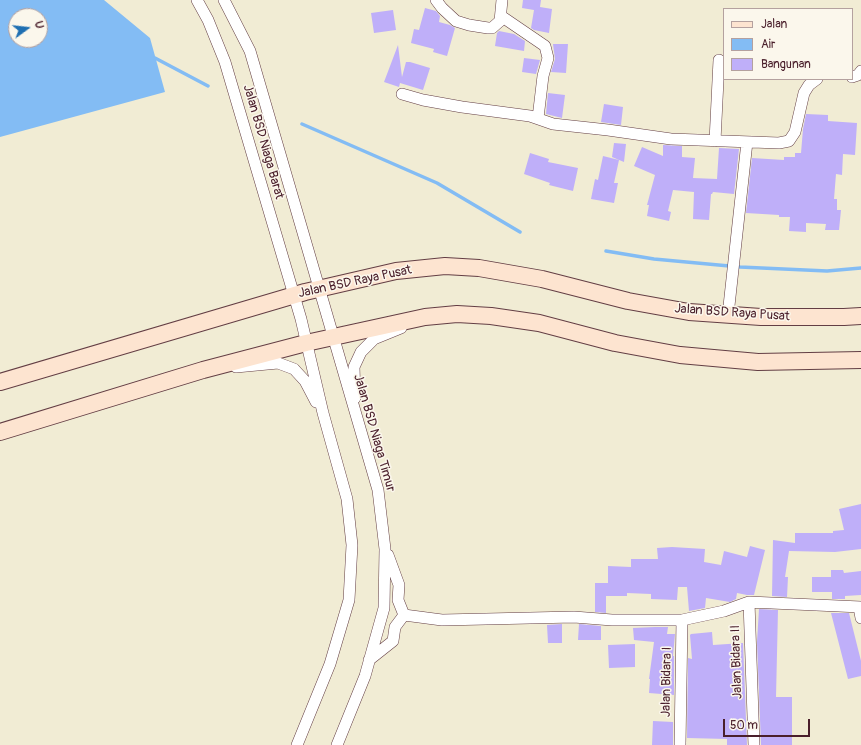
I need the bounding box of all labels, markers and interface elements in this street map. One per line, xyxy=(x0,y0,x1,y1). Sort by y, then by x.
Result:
north arrow xyxy=(8,8,48,48)
legend xyxy=(723,8,853,80)
text: Jalan xyxy=(761,17,787,32)
text: U xyxy=(32,20,46,30)
text: Air xyxy=(761,37,775,52)
text: Bangunan xyxy=(761,57,811,72)
street label: Jalan BSD Niaga Barat xyxy=(239,83,287,201)
street label: Jalan BSD Raya Pusat xyxy=(297,262,413,302)
street label: Jalan BSD Raya Pusat xyxy=(674,301,790,325)
street label: Jalan BSD Niaga Timur xyxy=(350,372,398,494)
street label: Jalan Bidara II xyxy=(728,625,746,699)
street label: Jalan Bidara I xyxy=(659,647,675,717)
scale bar xyxy=(725,711,812,737)
text: 50 m xyxy=(730,718,758,733)

